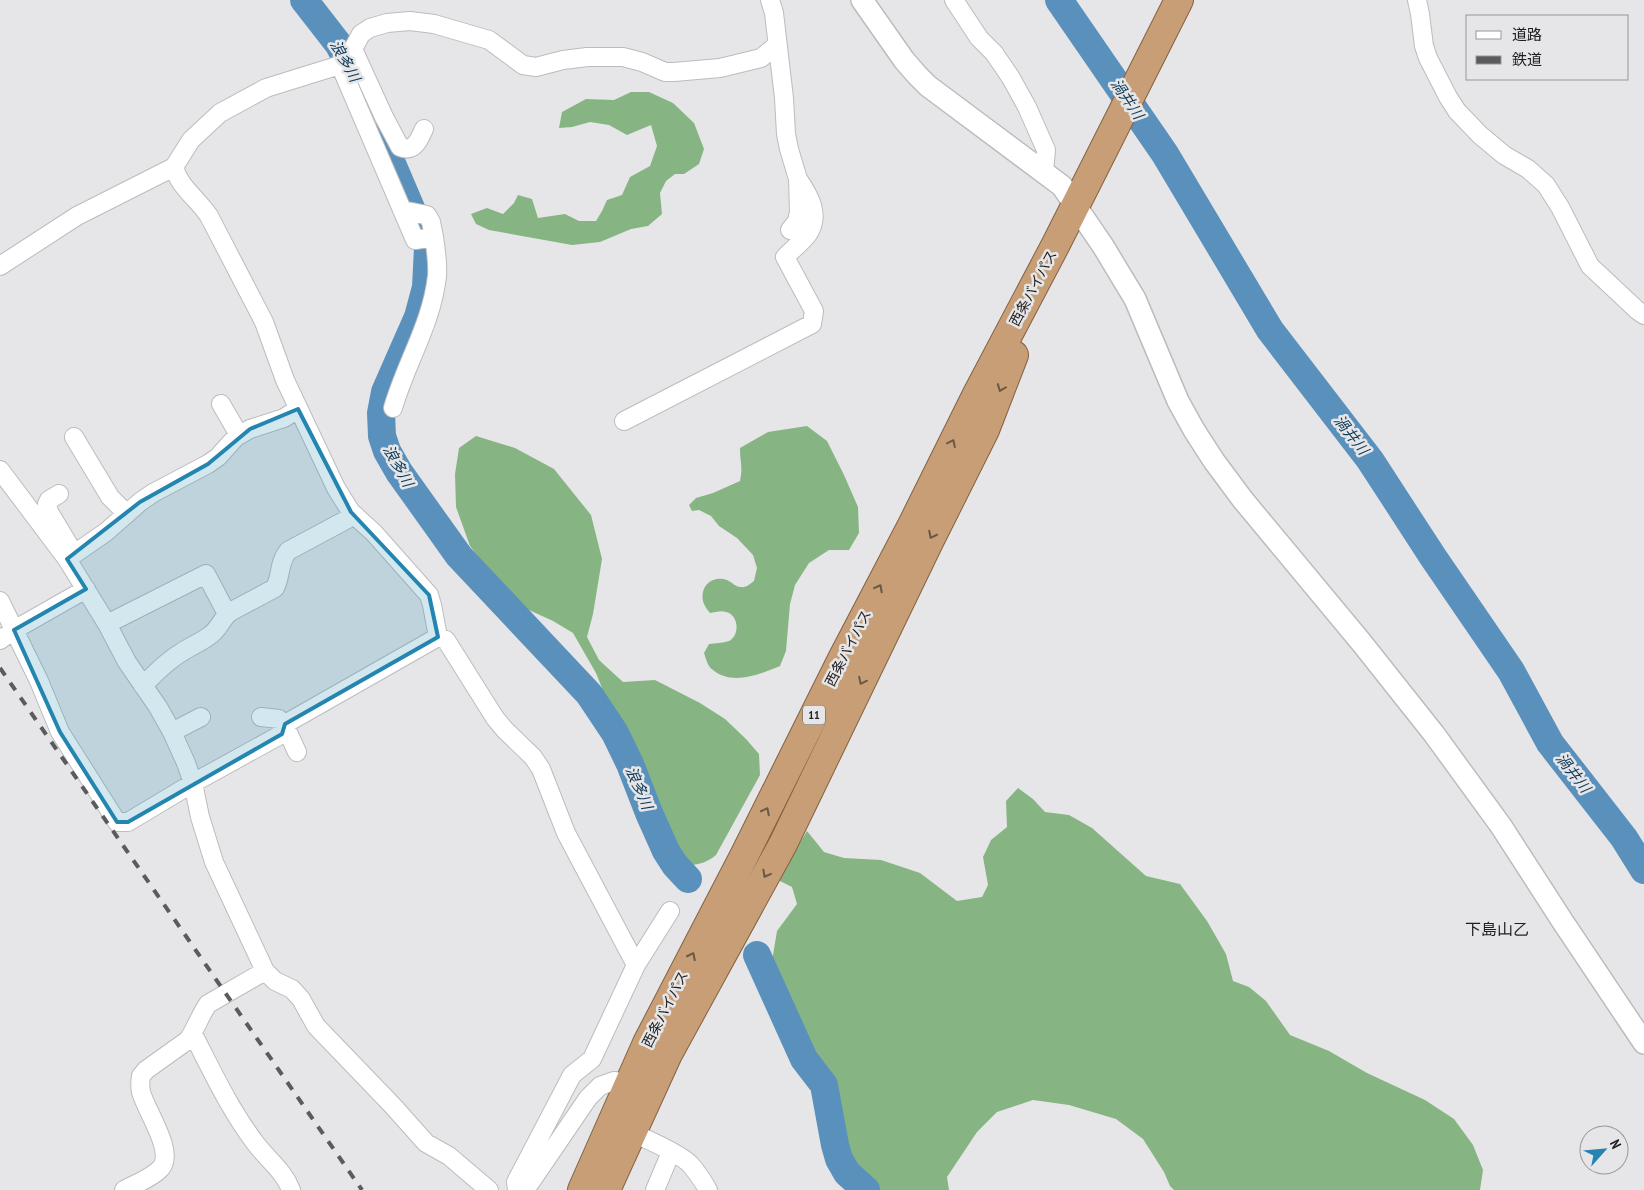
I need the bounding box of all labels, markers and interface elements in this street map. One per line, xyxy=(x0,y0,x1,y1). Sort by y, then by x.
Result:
legend xyxy=(1466,15,1629,80)
text: 道路 xyxy=(1512,25,1542,44)
water label: 浪多川 xyxy=(326,36,366,87)
text: 鉄道 xyxy=(1512,50,1542,69)
water label: 渦井川 xyxy=(1107,75,1149,124)
street label: 西条バイパス xyxy=(1005,247,1061,329)
one-way arrow xyxy=(997,383,1007,392)
water label: 渦井川 xyxy=(1330,411,1374,460)
one-way arrow xyxy=(946,439,957,448)
water label: 浪多川 xyxy=(379,441,419,492)
one-way arrow xyxy=(928,530,938,539)
one-way arrow xyxy=(873,585,883,594)
street label: 西条バイパス xyxy=(821,607,875,689)
one-way arrow xyxy=(857,676,868,685)
road number: 11 xyxy=(803,706,825,724)
water label: 渦井川 xyxy=(1552,749,1596,798)
water label: 浪多川 xyxy=(622,763,658,814)
one-way arrow xyxy=(760,807,770,816)
one-way arrow xyxy=(763,869,773,878)
district label: 下島山乙 xyxy=(1465,919,1529,939)
one-way arrow xyxy=(686,952,696,961)
street label: 西条バイパス xyxy=(638,968,692,1050)
north arrow xyxy=(1579,1125,1629,1175)
text: N xyxy=(1606,1137,1625,1152)

